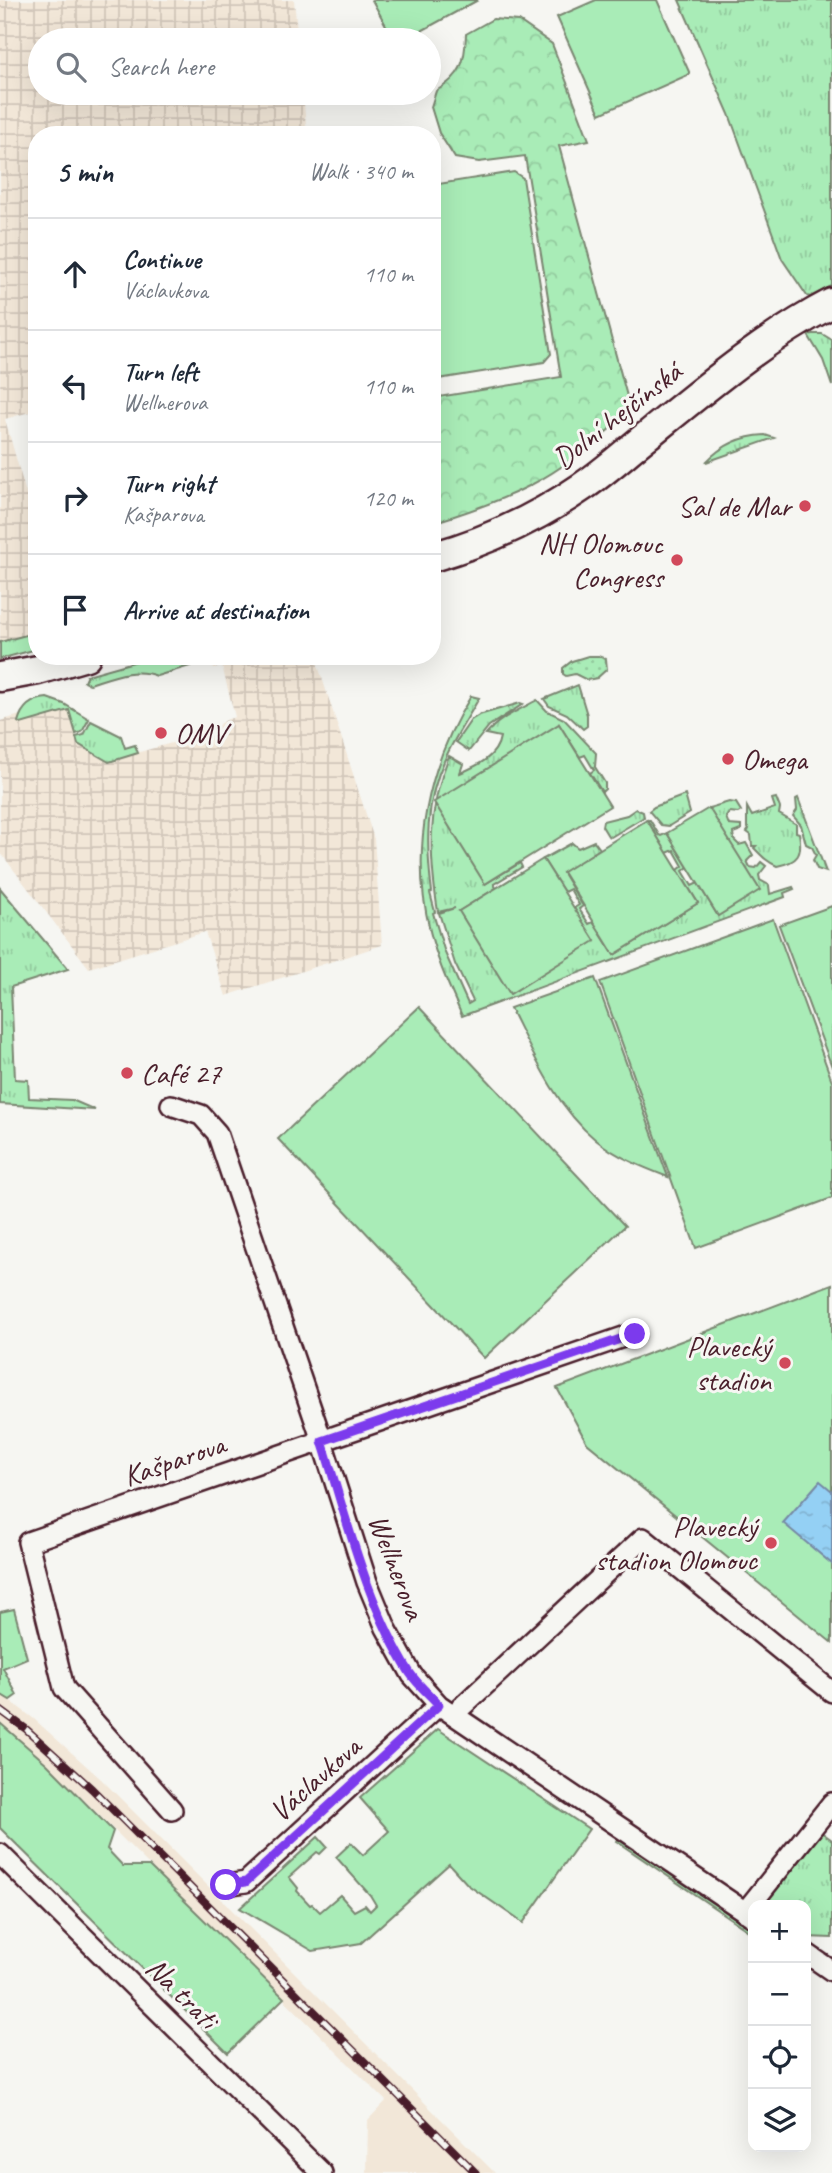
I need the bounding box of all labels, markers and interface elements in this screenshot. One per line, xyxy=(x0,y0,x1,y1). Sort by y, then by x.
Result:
search box xyxy=(28,28,441,105)
icon: search xyxy=(52,48,90,86)
text: Search here xyxy=(108,50,214,83)
text: 5 min xyxy=(56,153,113,191)
text: Walk · 340 m xyxy=(309,157,413,186)
text: Continue xyxy=(123,243,201,276)
icon: ahead xyxy=(56,255,94,293)
text: 110 m xyxy=(364,260,413,289)
text: Václavkova xyxy=(123,276,208,305)
street label: Dolní hejčínská xyxy=(545,351,691,477)
text: Turn left xyxy=(123,355,198,388)
icon: left xyxy=(56,367,94,405)
text: 110 m xyxy=(364,372,413,401)
text: Wellnerova xyxy=(123,388,207,417)
text: Turn right xyxy=(123,467,214,500)
icon: right xyxy=(56,479,94,517)
text: 120 m xyxy=(364,484,413,513)
place label: Sal de Mar xyxy=(678,487,793,525)
marker: Sal de Mar xyxy=(797,498,813,514)
text: Kašparova xyxy=(123,500,204,529)
place label: NH Olomouc Congress xyxy=(538,524,666,596)
marker: NH Olomouc Congress xyxy=(669,552,685,568)
icon: arrive xyxy=(56,591,94,629)
text: Arrive at destination xyxy=(123,594,309,627)
place label: OMV xyxy=(175,714,232,752)
marker: OMV xyxy=(153,725,169,741)
place label: Omega xyxy=(742,740,809,778)
marker: Omega xyxy=(720,751,736,767)
place label: Café 27 xyxy=(141,1054,223,1092)
marker: Café 27 xyxy=(119,1065,135,1081)
route end xyxy=(619,1318,650,1349)
place label: Plavecký stadion xyxy=(687,1327,775,1399)
marker: Plavecký stadion xyxy=(777,1355,793,1371)
street label: Kašparova xyxy=(118,1424,232,1495)
place label: Plavecký stadion Olomouc xyxy=(595,1507,761,1579)
street label: Wellnerova xyxy=(360,1509,435,1627)
marker: Plavecký stadion Olomouc xyxy=(763,1535,779,1551)
street label: Václavkova xyxy=(261,1726,371,1830)
route start xyxy=(210,1869,241,1900)
map controls xyxy=(748,1900,811,2152)
button: + xyxy=(748,1900,811,1963)
street label: Na trati xyxy=(138,1949,228,2039)
button: − xyxy=(748,1963,811,2026)
button: locate xyxy=(748,2026,811,2089)
button: layers xyxy=(748,2089,811,2152)

